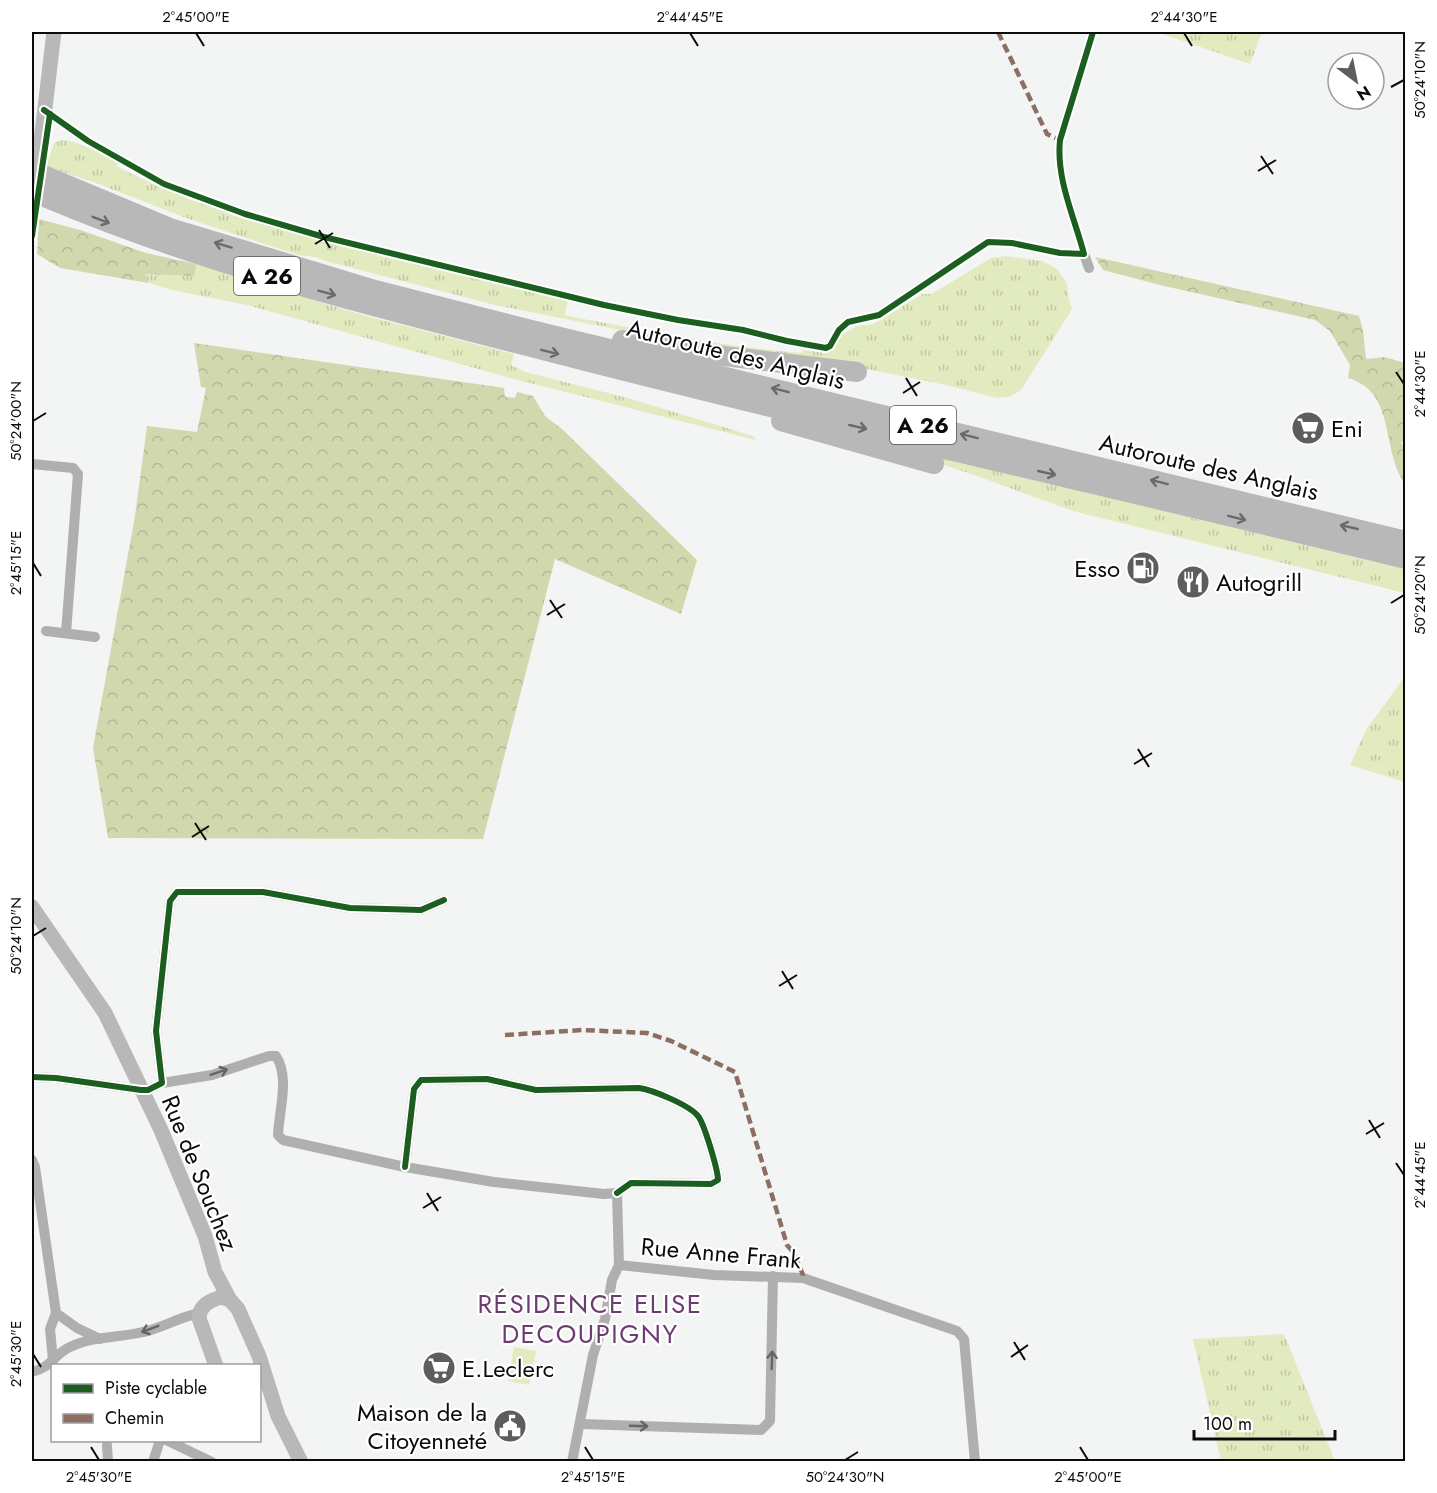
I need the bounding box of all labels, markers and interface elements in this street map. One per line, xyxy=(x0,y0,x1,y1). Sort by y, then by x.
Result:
text: 2°45'00"E xyxy=(162,6,230,28)
text: 2°44'45"E xyxy=(657,6,723,28)
text: 2°44'30"E xyxy=(1151,6,1217,28)
text: 50°24'10"N xyxy=(1409,41,1431,119)
north arrow xyxy=(1326,51,1386,111)
text: N xyxy=(1352,80,1375,106)
one-way arrow xyxy=(91,216,110,227)
one-way arrow xyxy=(214,238,233,249)
road number: A 26 xyxy=(234,257,300,295)
one-way arrow xyxy=(317,288,336,300)
street label: Autoroute des Anglais xyxy=(623,310,849,398)
one-way arrow xyxy=(540,346,559,358)
text: 2°44'30"E xyxy=(1409,351,1431,417)
text: 50°24'00"N xyxy=(5,381,27,461)
one-way arrow xyxy=(771,384,790,396)
road number: A 26 xyxy=(890,406,956,444)
supermarket icon: Eni xyxy=(1290,410,1326,446)
place label: Eni xyxy=(1331,411,1363,446)
one-way arrow xyxy=(848,422,867,434)
street label: Autoroute des Anglais xyxy=(1096,425,1322,509)
one-way arrow xyxy=(960,430,979,442)
one-way arrow xyxy=(1038,467,1057,479)
one-way arrow xyxy=(1150,475,1169,487)
one-way arrow xyxy=(1227,513,1246,524)
one-way arrow xyxy=(1339,521,1358,533)
text: 2°45'15"E xyxy=(5,531,27,595)
fuel station icon: Esso xyxy=(1125,550,1161,586)
place label: Esso xyxy=(1074,551,1120,586)
text: 50°24'20"N xyxy=(1409,555,1431,635)
restaurant icon: Autogrill xyxy=(1175,564,1211,600)
place label: Autogrill xyxy=(1216,565,1302,600)
text: 50°24'10"N xyxy=(5,897,27,975)
one-way arrow xyxy=(209,1066,228,1077)
street label: Rue de Souchez xyxy=(153,1090,247,1256)
text: 2°44'45"E xyxy=(1409,1142,1431,1208)
street label: Rue Anne Frank xyxy=(639,1229,803,1277)
district label: RÉSIDENCE ELISE DECOUPIGNY xyxy=(478,1285,702,1353)
text: 2°45'30"E xyxy=(5,1321,27,1387)
one-way arrow xyxy=(142,1325,160,1336)
supermarket icon: E.Leclerc xyxy=(421,1350,457,1386)
place label: E.Leclerc xyxy=(462,1351,554,1386)
one-way arrow xyxy=(766,1351,777,1371)
legend xyxy=(51,1364,261,1442)
text: Piste cyclable xyxy=(105,1375,207,1401)
place label: Maison de la Citoyenneté xyxy=(357,1395,487,1458)
scale bar xyxy=(1194,1403,1335,1441)
text: Chemin xyxy=(105,1405,164,1431)
public building icon: Maison de la Citoyenneté xyxy=(492,1408,528,1444)
text: 100 m xyxy=(1203,1411,1252,1437)
one-way arrow xyxy=(629,1420,649,1432)
text: 2°45'30"E xyxy=(66,1466,132,1488)
text: 2°45'15"E xyxy=(561,1466,625,1488)
text: 50°24'30"N xyxy=(806,1466,884,1488)
text: 2°45'00"E xyxy=(1054,1466,1122,1488)

